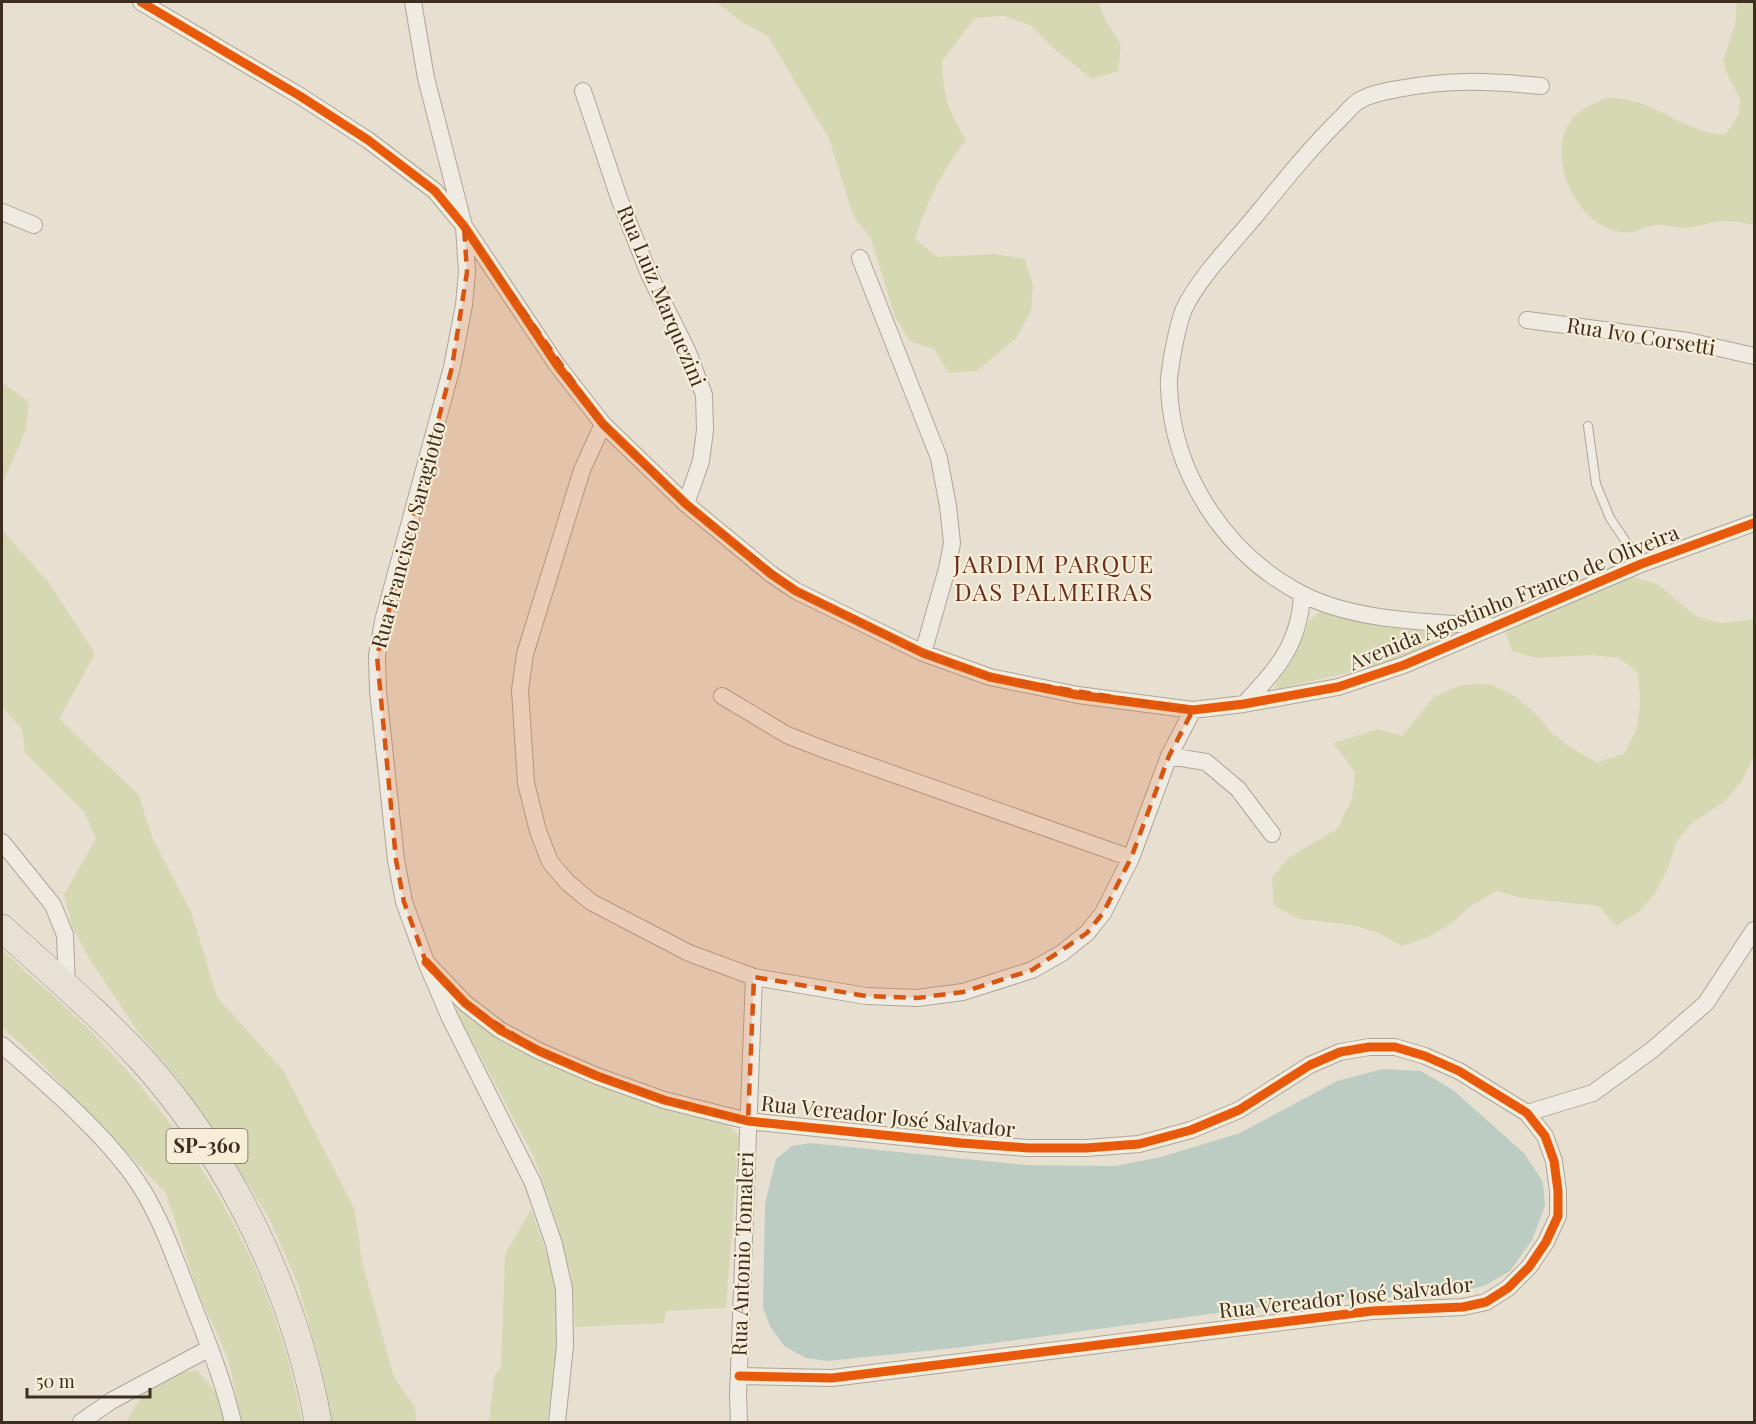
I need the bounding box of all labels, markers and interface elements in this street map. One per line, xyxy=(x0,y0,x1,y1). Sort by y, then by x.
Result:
street label: Rua Luiz Marquezini xyxy=(612,200,714,390)
street label: Rua Ivo Corsetti xyxy=(1565,309,1718,361)
street label: Rua Francisco Saragiotto xyxy=(363,418,451,651)
street label: Avenida Agostinho Franco de Oliveira xyxy=(1343,517,1683,676)
district label: JARDIM PARQUE DAS PALMEIRAS xyxy=(952,547,1155,607)
street label: Rua Vereador José Salvador xyxy=(760,1088,1017,1142)
road number: SP-360 xyxy=(166,1129,248,1163)
street label: Rua Antonio Tomaleri xyxy=(723,1151,759,1357)
street label: Rua Vereador José Salvador xyxy=(1217,1269,1475,1323)
scale bar xyxy=(27,1361,150,1399)
text: 50 m xyxy=(36,1369,75,1393)

